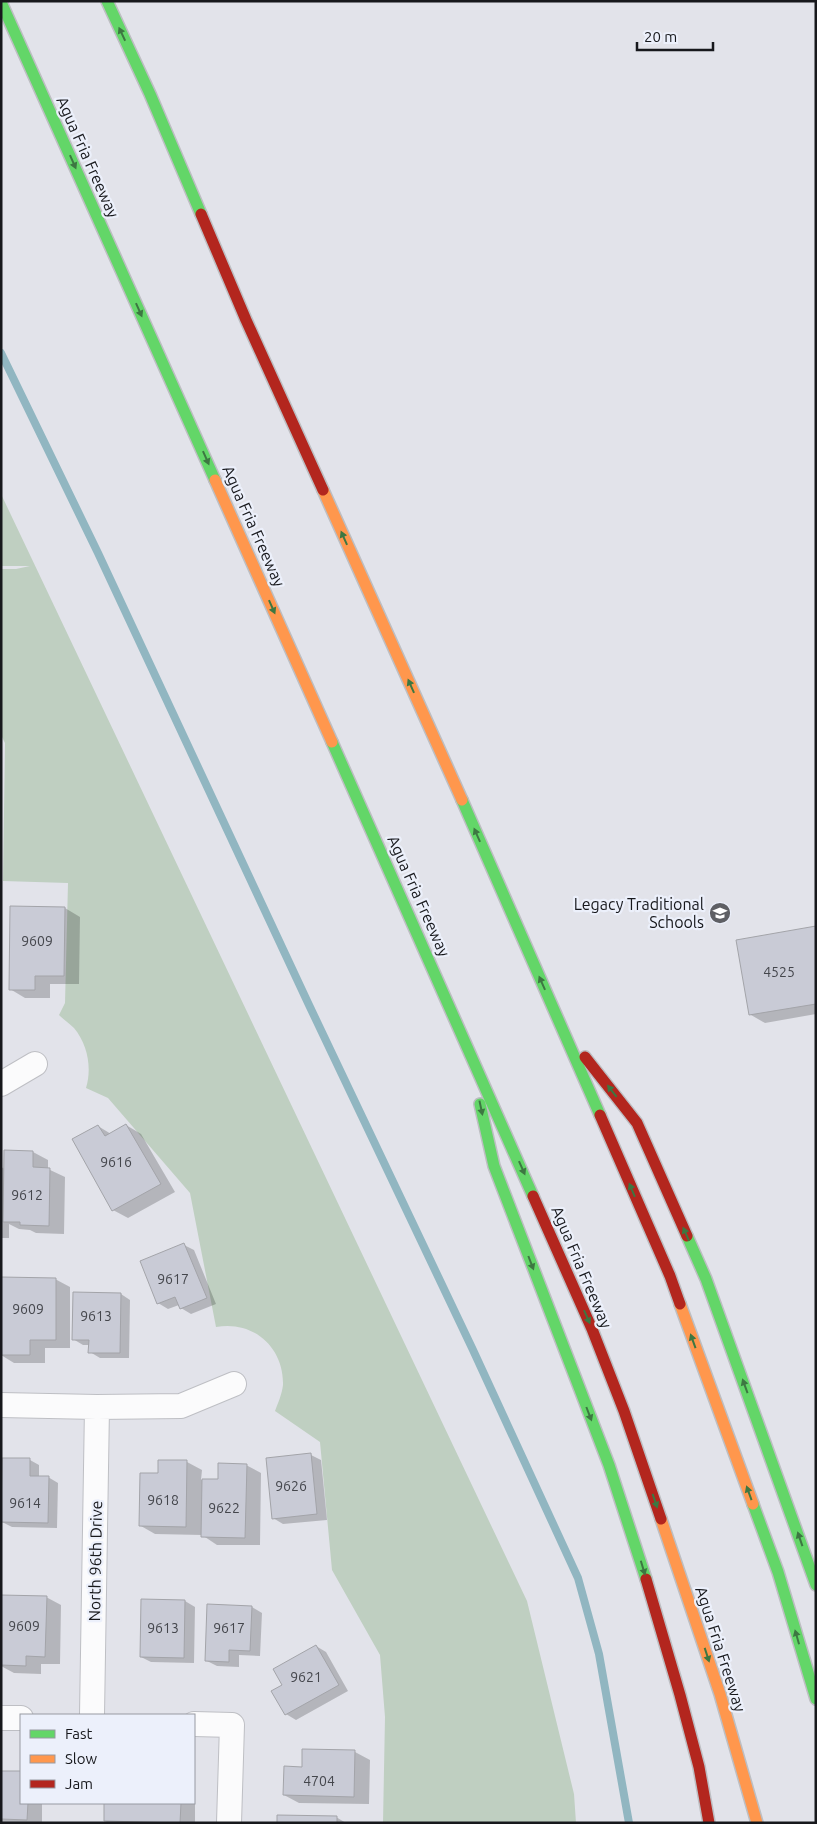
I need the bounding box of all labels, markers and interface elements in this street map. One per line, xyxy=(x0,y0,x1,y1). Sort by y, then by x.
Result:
scale bar xyxy=(637,20,713,52)
one-way arrow xyxy=(117,27,125,41)
text: 20 m xyxy=(644,28,677,45)
street label: Agua Fria Freeway xyxy=(53,94,123,221)
one-way arrow xyxy=(69,155,77,169)
one-way arrow xyxy=(136,303,144,317)
one-way arrow xyxy=(202,451,210,465)
street label: Agua Fria Freeway xyxy=(219,463,289,590)
one-way arrow xyxy=(340,531,348,545)
one-way arrow xyxy=(268,600,276,614)
one-way arrow xyxy=(407,679,415,693)
one-way arrow xyxy=(473,828,481,842)
street label: Agua Fria Freeway xyxy=(384,833,454,960)
place label: Legacy Traditional Schools xyxy=(574,895,704,931)
school or university icon: Legacy Traditional Schools xyxy=(708,901,732,925)
house number: 9609 xyxy=(21,933,53,949)
house number: 4525 xyxy=(763,964,795,980)
one-way arrow xyxy=(538,976,546,990)
one-way arrow xyxy=(607,1084,617,1098)
one-way arrow xyxy=(477,1101,485,1116)
house number: 9616 xyxy=(100,1154,132,1170)
one-way arrow xyxy=(518,1161,526,1175)
one-way arrow xyxy=(628,1183,636,1197)
house number: 9612 xyxy=(11,1187,43,1203)
street label: Agua Fria Freeway xyxy=(548,1203,616,1331)
one-way arrow xyxy=(682,1227,690,1241)
one-way arrow xyxy=(528,1255,535,1270)
house number: 9617 xyxy=(157,1271,189,1287)
house number: 9609 xyxy=(12,1301,44,1317)
house number: 9613 xyxy=(80,1308,112,1324)
one-way arrow xyxy=(583,1310,591,1324)
one-way arrow xyxy=(689,1333,697,1348)
one-way arrow xyxy=(741,1378,749,1393)
one-way arrow xyxy=(585,1407,593,1422)
house number: 9626 xyxy=(275,1478,307,1494)
one-way arrow xyxy=(745,1486,752,1501)
house number: 9618 xyxy=(147,1492,179,1508)
one-way arrow xyxy=(652,1493,659,1508)
house number: 9614 xyxy=(9,1495,41,1511)
street label: North 96th Drive xyxy=(85,1500,105,1622)
house number: 9622 xyxy=(208,1500,240,1516)
one-way arrow xyxy=(796,1531,803,1546)
one-way arrow xyxy=(639,1560,647,1575)
street label: Agua Fria Freeway xyxy=(692,1584,750,1714)
house number: 9609 xyxy=(8,1618,40,1634)
house number: 9613 xyxy=(147,1620,179,1636)
house number: 9617 xyxy=(213,1620,245,1636)
one-way arrow xyxy=(792,1630,800,1645)
one-way arrow xyxy=(704,1647,711,1662)
house number: 9621 xyxy=(290,1669,322,1685)
legend xyxy=(20,1714,195,1804)
text: Fast xyxy=(65,1725,93,1742)
text: Slow xyxy=(65,1750,98,1767)
house number: 4704 xyxy=(303,1773,335,1789)
text: Jam xyxy=(65,1775,93,1792)

